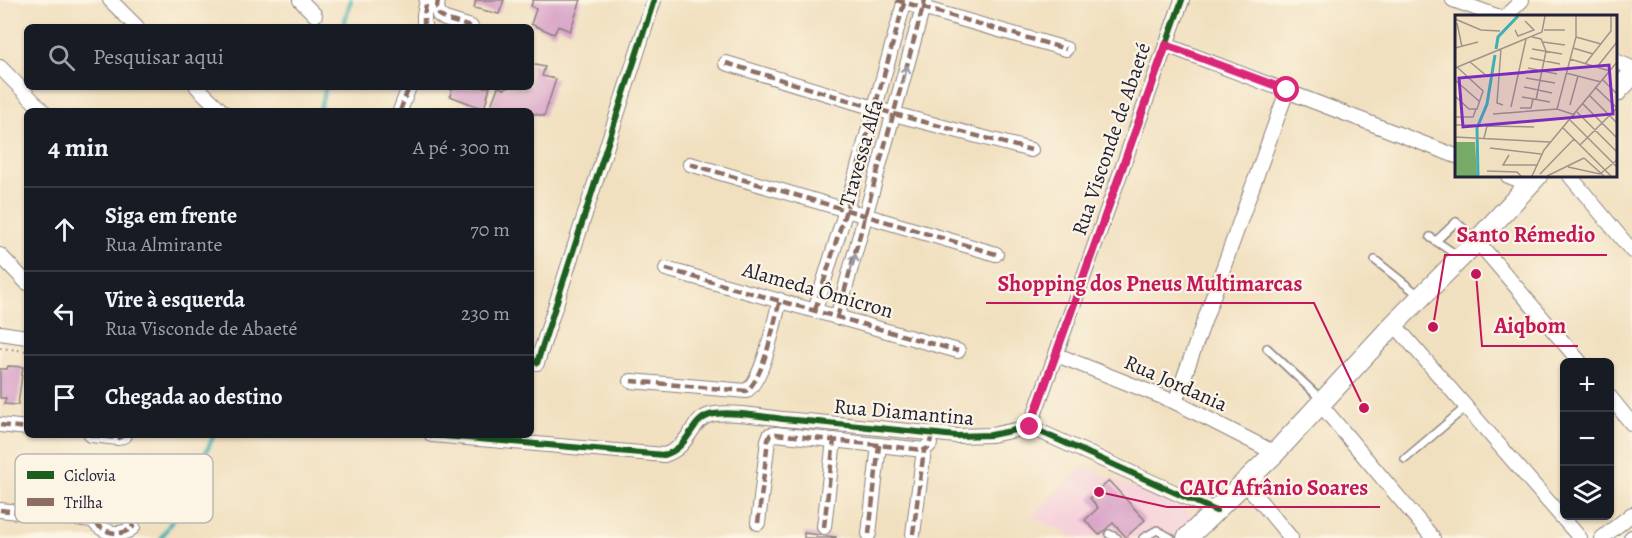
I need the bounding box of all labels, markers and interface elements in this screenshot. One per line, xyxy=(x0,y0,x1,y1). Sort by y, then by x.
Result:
inset map xyxy=(1455,15,1617,177)
search box xyxy=(24,24,534,90)
street label: Rua Visconde de Abaeté xyxy=(1065,39,1157,239)
icon: search xyxy=(45,41,78,74)
text: Pesquisar aqui xyxy=(93,42,224,72)
one-way arrow xyxy=(900,64,911,83)
route start xyxy=(1273,76,1299,102)
street label: Travessa Alfa xyxy=(832,96,890,210)
text: 4 min xyxy=(48,130,109,165)
text: A pé · 300 m xyxy=(413,134,510,161)
text: Siga em frente xyxy=(105,201,237,231)
icon: ahead xyxy=(48,213,81,246)
callout: Santo Rémedio xyxy=(1445,215,1607,255)
text: 70 m xyxy=(470,216,510,243)
text: Santo Rémedio xyxy=(1457,220,1595,250)
text: Rua Almirante xyxy=(105,231,222,258)
one-way arrow xyxy=(848,252,859,271)
street label: Alameda Ômicron xyxy=(738,255,897,325)
callout: Shopping dos Pneus Multimarcas xyxy=(986,263,1314,303)
text: Shopping dos Pneus Multimarcas xyxy=(998,269,1302,299)
text: Vire à esquerda xyxy=(105,285,245,315)
icon: left xyxy=(48,297,81,330)
text: 230 m xyxy=(461,300,510,327)
callout: Aiqbom xyxy=(1482,306,1578,346)
text: Aiqbom xyxy=(1493,311,1566,341)
text: Rua Visconde de Abaeté xyxy=(105,315,298,342)
street label: Rua Jordania xyxy=(1120,348,1232,418)
map controls xyxy=(1560,358,1614,520)
button: + xyxy=(1560,358,1614,412)
icon: arrive xyxy=(48,381,81,414)
text: Chegada ao destino xyxy=(105,382,283,412)
street label: Rua Diamantina xyxy=(833,392,976,432)
button: − xyxy=(1560,412,1614,466)
route end xyxy=(1016,413,1042,439)
legend xyxy=(15,454,213,523)
text: Ciclovia xyxy=(64,465,116,487)
button: layers xyxy=(1560,466,1614,520)
callout: CAIC Afrânio Soares xyxy=(1167,467,1380,507)
text: CAIC Afrânio Soares xyxy=(1180,473,1368,503)
text: Trilha xyxy=(64,492,103,514)

